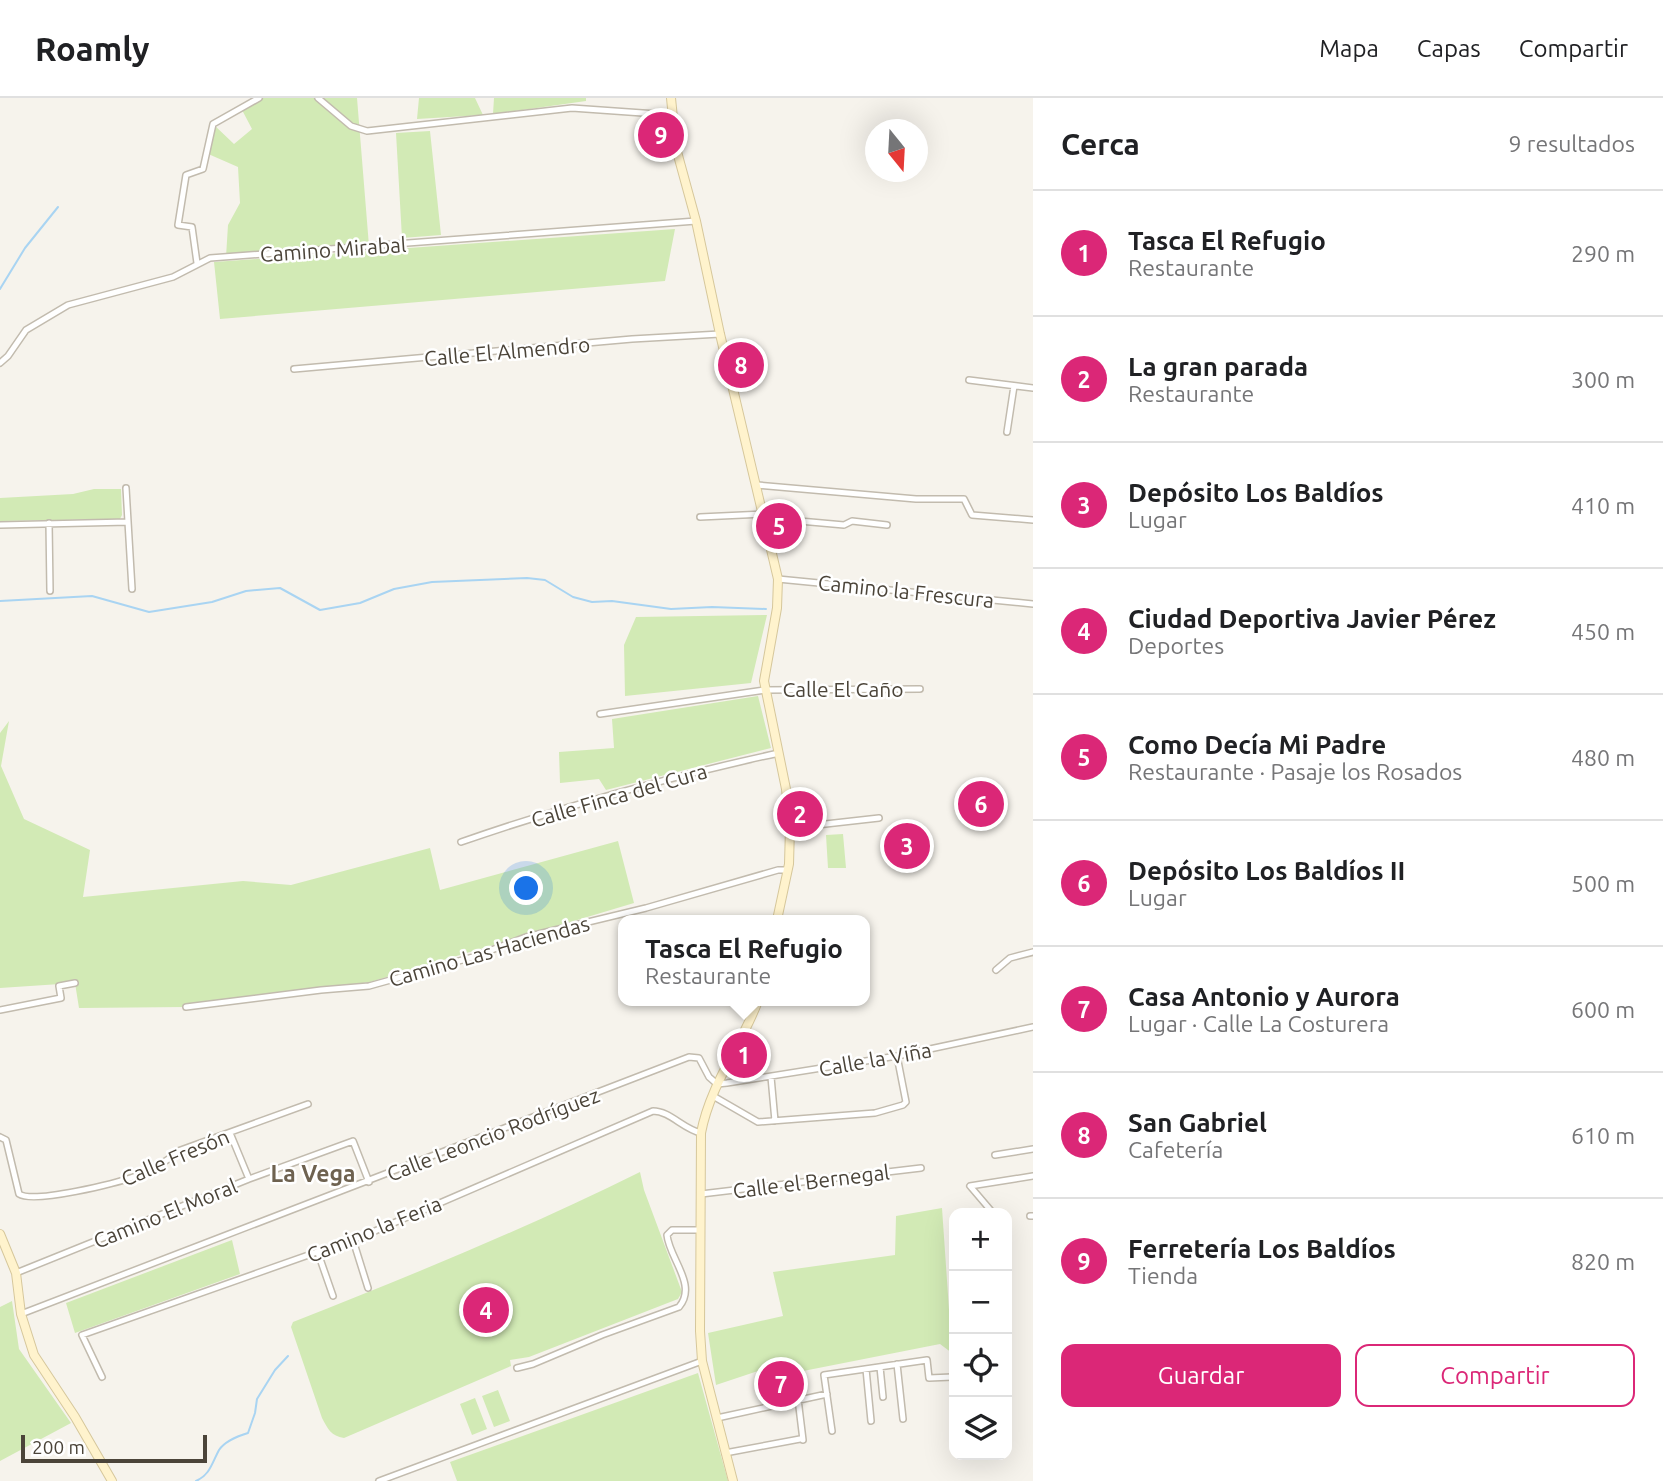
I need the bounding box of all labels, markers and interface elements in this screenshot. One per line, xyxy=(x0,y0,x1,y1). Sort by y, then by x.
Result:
text: Roamly xyxy=(35,30,149,67)
text: Mapa xyxy=(1319,35,1379,62)
text: Capas xyxy=(1417,35,1481,62)
text: Compartir xyxy=(1519,35,1628,62)
pin: 9 xyxy=(638,109,684,161)
north arrow xyxy=(865,119,928,182)
text: Cerca xyxy=(1061,127,1140,161)
text: 9 resultados xyxy=(1509,131,1635,156)
text: Tasca El Refugio xyxy=(1128,226,1326,255)
street label: Camino Mirabal xyxy=(259,232,407,266)
text: 1 xyxy=(1078,241,1090,266)
text: 290 m xyxy=(1571,241,1635,266)
text: Restaurante xyxy=(1128,255,1254,280)
street label: Calle El Almendro xyxy=(423,332,591,370)
pin: 8 xyxy=(718,339,764,391)
text: La gran parada xyxy=(1128,352,1308,381)
text: 2 xyxy=(1078,367,1090,392)
text: 300 m xyxy=(1571,367,1635,392)
text: Restaurante xyxy=(1128,381,1254,406)
text: Depósito Los Baldíos xyxy=(1128,478,1384,507)
text: 3 xyxy=(1078,493,1090,518)
text: 410 m xyxy=(1571,493,1635,518)
pin: 5 xyxy=(756,500,802,552)
text: Lugar xyxy=(1128,507,1187,532)
street label: Camino la Frescura xyxy=(817,570,995,612)
text: Ciudad Deportiva Javier Pérez xyxy=(1128,604,1496,633)
text: 4 xyxy=(1078,619,1090,644)
text: 450 m xyxy=(1571,619,1635,644)
text: Deportes xyxy=(1128,633,1224,658)
street label: Calle El Caño xyxy=(782,677,904,701)
text: Como Decía Mi Padre xyxy=(1128,730,1386,759)
text: 5 xyxy=(1078,745,1090,770)
text: 480 m xyxy=(1571,745,1635,770)
street label: Calle Finca del Cura xyxy=(528,758,710,832)
text: Restaurante · Pasaje los Rosados xyxy=(1128,759,1462,784)
pin: 6 xyxy=(958,778,1004,830)
pin: 2 xyxy=(777,788,823,840)
pin: 3 xyxy=(884,820,930,872)
text: Depósito Los Baldíos II xyxy=(1128,856,1405,885)
your location xyxy=(509,871,543,905)
text: 6 xyxy=(1078,871,1090,896)
text: 500 m xyxy=(1571,871,1635,896)
text: Lugar xyxy=(1128,885,1187,910)
street label: Camino Las Haciendas xyxy=(386,911,592,991)
popup xyxy=(618,915,870,1006)
text: Tasca El Refugio xyxy=(645,934,843,963)
text: Restaurante xyxy=(645,963,771,988)
text: Casa Antonio y Aurora xyxy=(1128,982,1400,1011)
text: 7 xyxy=(1078,997,1090,1022)
text: 600 m xyxy=(1571,997,1635,1022)
text: Lugar · Calle La Costurera xyxy=(1128,1011,1389,1036)
pin: 1 xyxy=(721,1029,767,1081)
street label: Calle la Viña xyxy=(817,1037,933,1081)
street label: Calle Leoncio Rodríguez xyxy=(383,1082,603,1186)
text: San Gabriel xyxy=(1128,1108,1267,1137)
text: 8 xyxy=(1078,1123,1090,1148)
text: 610 m xyxy=(1571,1123,1635,1148)
street label: Calle Fresón xyxy=(118,1124,232,1190)
text: Cafetería xyxy=(1128,1137,1223,1162)
street label: Calle el Bernegal xyxy=(731,1159,891,1203)
district label: La Vega xyxy=(270,1161,356,1186)
street label: Camino El Moral xyxy=(90,1173,240,1253)
street label: Camino la Feria xyxy=(303,1191,445,1267)
map controls xyxy=(949,1208,1012,1460)
button: + xyxy=(949,1208,1012,1271)
text: Ferretería Los Baldíos xyxy=(1128,1234,1396,1263)
text: 9 xyxy=(1078,1249,1090,1274)
text: 820 m xyxy=(1571,1249,1635,1274)
text: Tienda xyxy=(1128,1263,1198,1288)
button: − xyxy=(949,1271,1012,1334)
pin: 4 xyxy=(463,1284,509,1336)
button: locate xyxy=(949,1334,1012,1397)
button: Guardar xyxy=(1061,1344,1341,1407)
button: Compartir xyxy=(1355,1344,1635,1407)
pin: 7 xyxy=(758,1358,804,1410)
button: layers xyxy=(949,1397,1012,1460)
scale bar xyxy=(21,1432,206,1464)
text: 200 m xyxy=(32,1436,85,1458)

